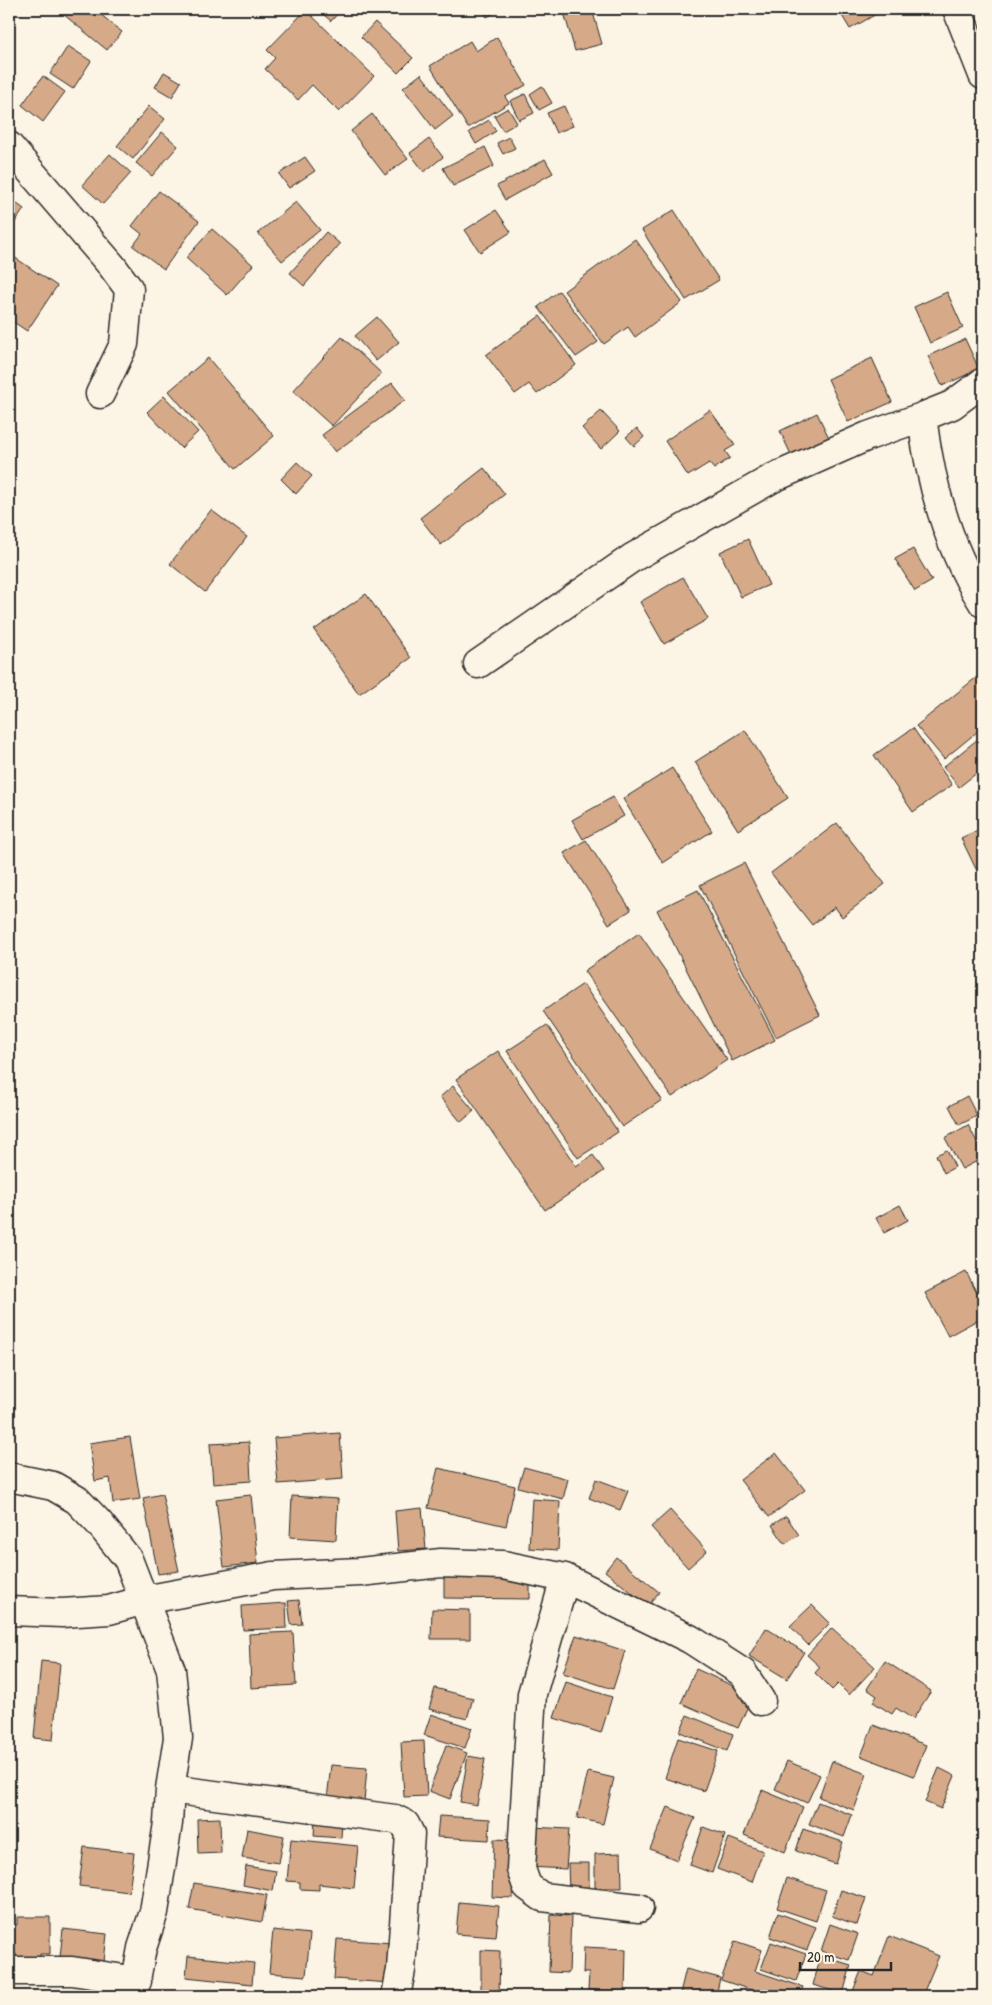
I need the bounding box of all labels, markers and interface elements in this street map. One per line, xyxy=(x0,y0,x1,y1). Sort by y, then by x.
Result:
scale bar xyxy=(800,1940,891,1972)
text: 20 m xyxy=(807,1946,834,1967)

